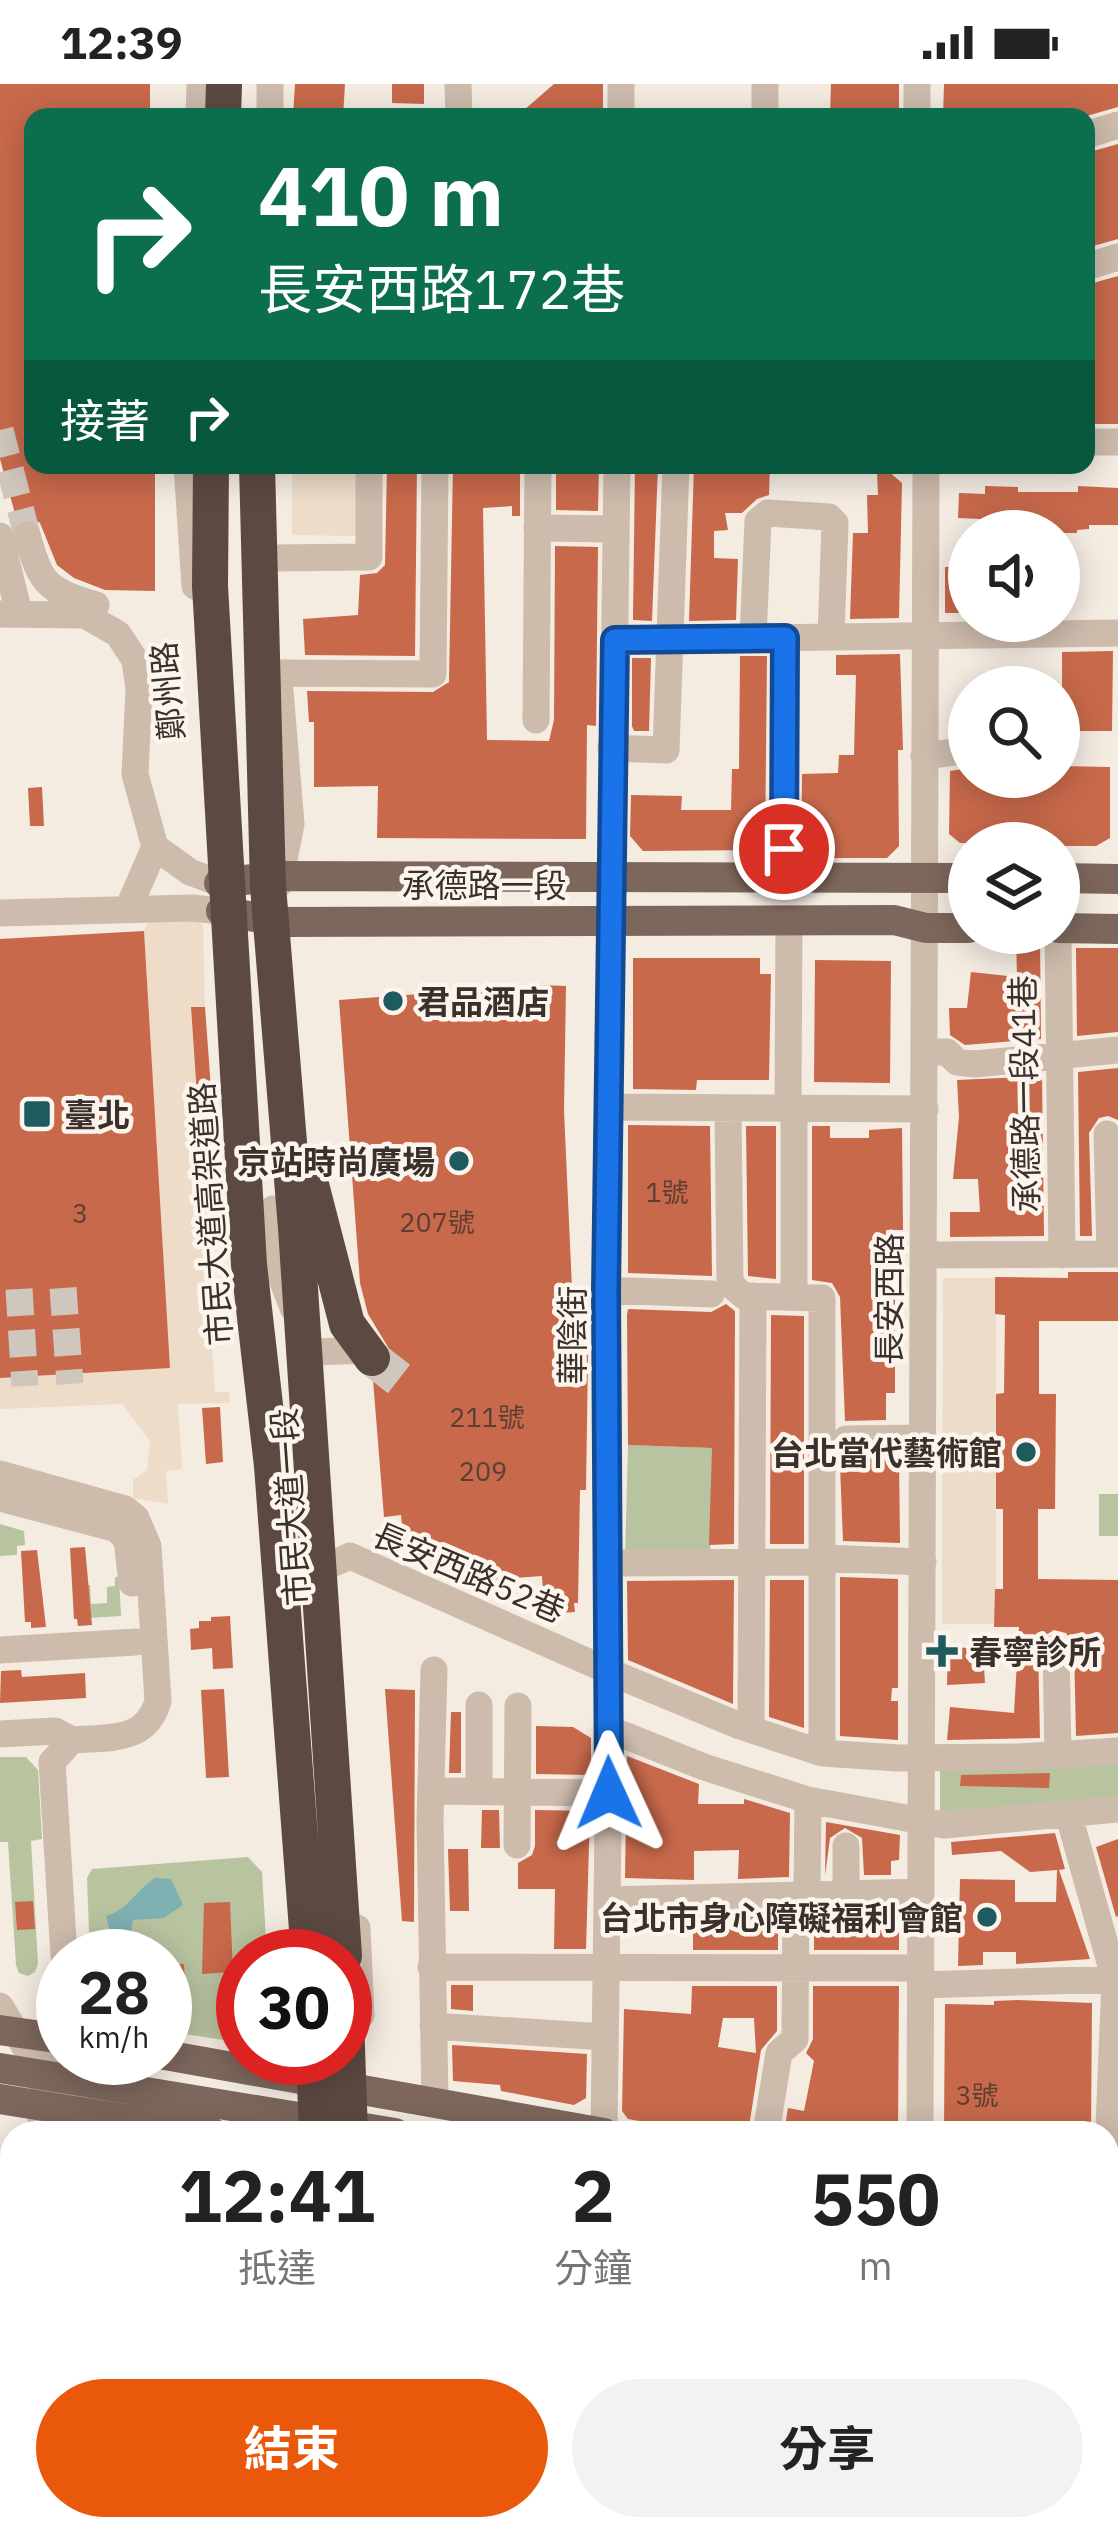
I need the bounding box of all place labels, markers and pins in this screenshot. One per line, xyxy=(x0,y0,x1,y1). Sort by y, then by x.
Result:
pin xyxy=(733,798,835,900)
place label: 君品酒店 xyxy=(417,980,549,1023)
marker: 君品酒店 xyxy=(380,988,406,1014)
place label: 臺北 xyxy=(64,1093,130,1136)
marker: 臺北 xyxy=(21,1098,53,1130)
place label: 京站時尚廣場 xyxy=(237,1140,435,1183)
marker: 京站時尚廣場 xyxy=(446,1148,472,1174)
place label: 台北當代藝術館 xyxy=(771,1431,1002,1474)
marker: 台北當代藝術館 xyxy=(1013,1439,1039,1465)
place label: 春寧診所 xyxy=(969,1630,1101,1673)
marker: 春寧診所 xyxy=(926,1635,958,1667)
place label: 台北市身心障礙福利會館 xyxy=(600,1896,963,1939)
marker: 台北市身心障礙福利會館 xyxy=(974,1904,1000,1930)

